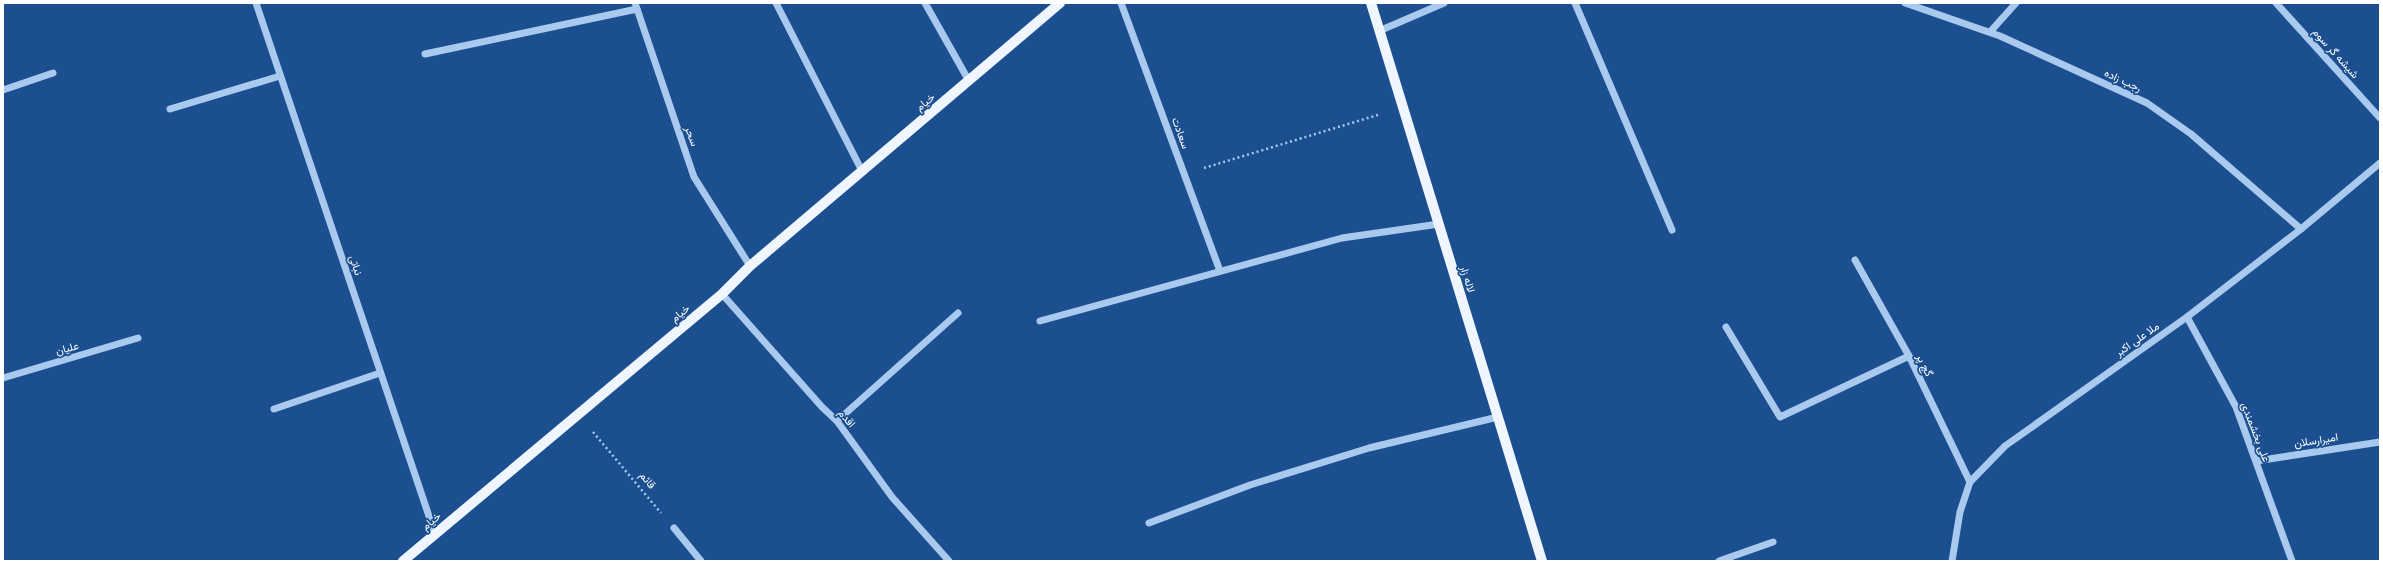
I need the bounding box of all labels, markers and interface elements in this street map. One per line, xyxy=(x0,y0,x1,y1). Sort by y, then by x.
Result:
street label: شیشه گر سوم xyxy=(2309,26,2362,82)
street label: رجب زاده xyxy=(2102,66,2144,95)
street label: خیام xyxy=(913,91,938,115)
street label: سعادت xyxy=(1170,116,1192,151)
street label: سحر xyxy=(682,123,701,148)
street label: نباتی xyxy=(346,253,365,277)
street label: لاله زار xyxy=(1457,263,1478,294)
street label: خیام xyxy=(668,302,693,326)
street label: ملا علی اکبر xyxy=(2112,320,2162,360)
street label: علیان xyxy=(54,339,81,358)
street label: گچ پر xyxy=(1912,351,1936,379)
street label: علی بخشمندی xyxy=(2238,400,2273,464)
street label: اقدم xyxy=(834,406,858,431)
street label: امیرارسلان xyxy=(2293,431,2339,450)
street label: قائم xyxy=(636,469,658,492)
street label: خیام xyxy=(419,510,444,534)

